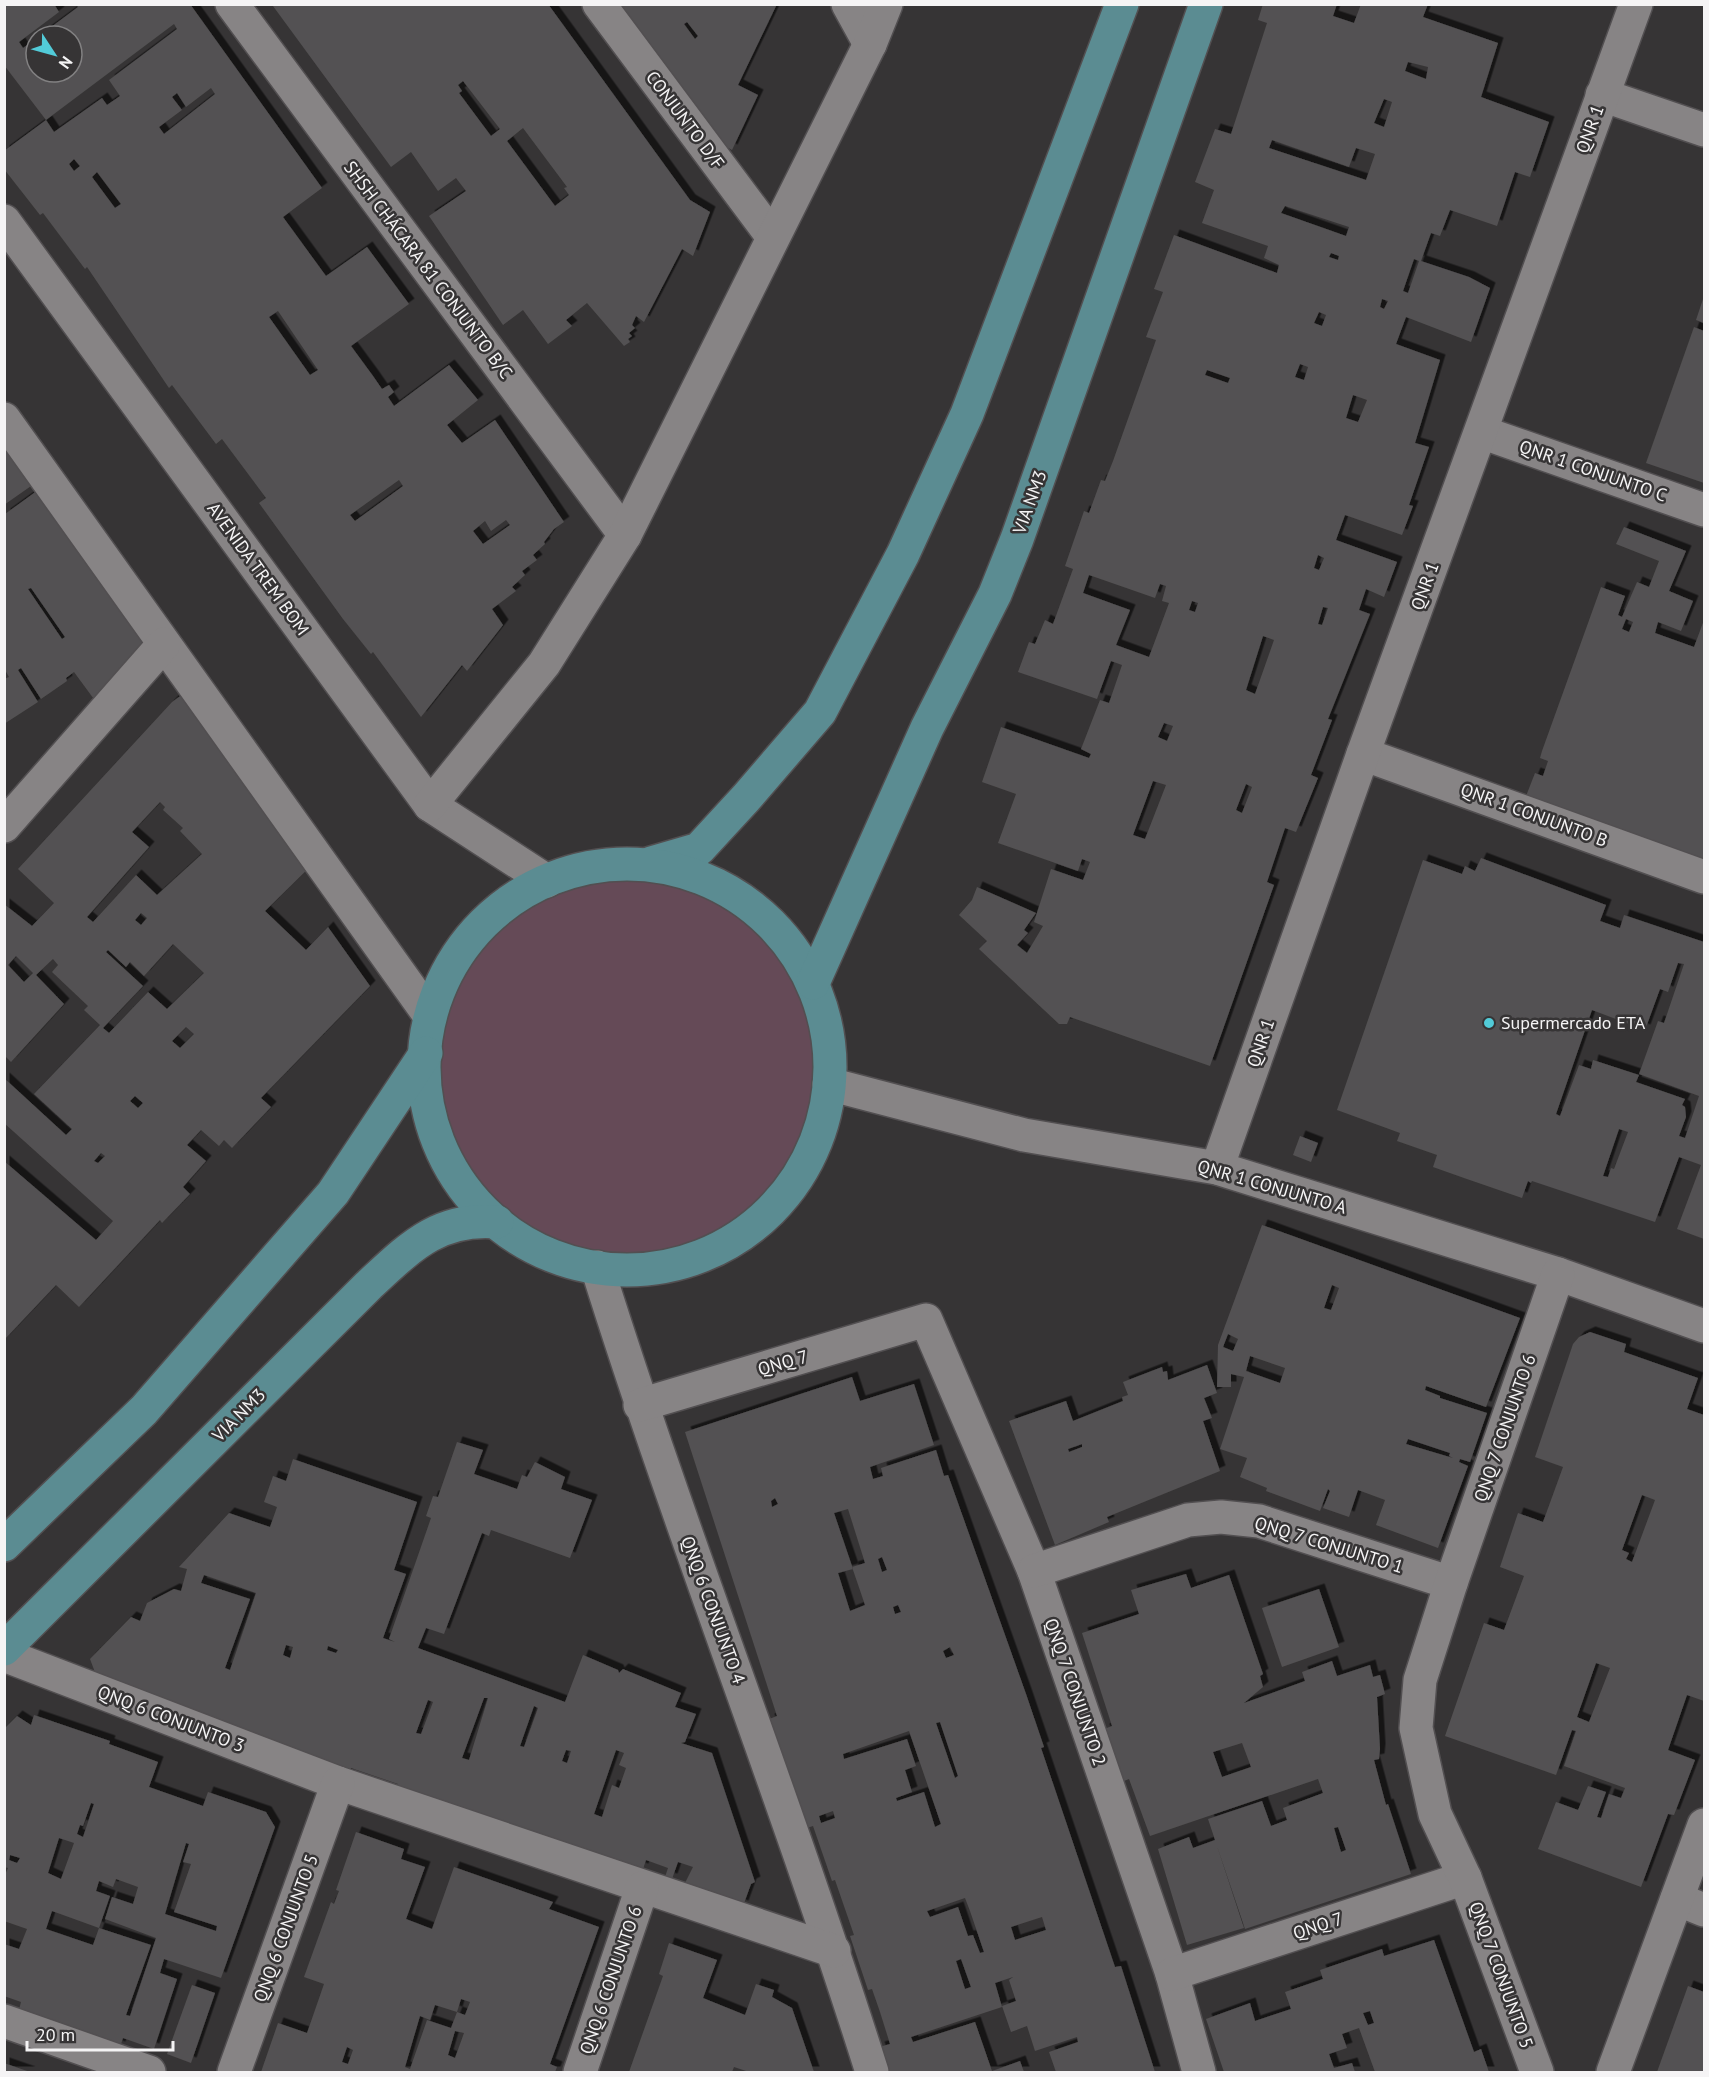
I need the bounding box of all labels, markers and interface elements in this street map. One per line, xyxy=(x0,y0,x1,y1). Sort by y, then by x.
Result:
north arrow xyxy=(24,24,84,84)
text: N xyxy=(55,53,77,73)
street label: CONJUNTO D/F xyxy=(641,66,730,173)
street label: QNR 1 xyxy=(1570,102,1609,156)
street label: SHSH CHÁCARA 81 CONJUNTO B/C xyxy=(339,156,518,383)
street label: QNR 1 CONJUNTO C xyxy=(1516,435,1670,507)
street label: VIA NM3 xyxy=(1007,467,1052,538)
street label: AVENIDA TREM BOM xyxy=(202,498,314,640)
street label: QNR 1 xyxy=(1405,559,1444,613)
street label: QNR 1 CONJUNTO B xyxy=(1458,777,1611,852)
place label: Supermercado ETA xyxy=(1501,1011,1646,1034)
street label: QNR 1 xyxy=(1242,1016,1280,1070)
marker: Supermercado ETA xyxy=(1482,1016,1496,1030)
street label: QNR 1 CONJUNTO A xyxy=(1195,1154,1350,1219)
street label: QNQ 7 xyxy=(755,1344,811,1381)
street label: QNQ 7 CONJUNTO 6 xyxy=(1468,1351,1541,1505)
street label: VIA NM3 xyxy=(206,1383,270,1447)
street label: QNQ 7 CONJUNTO 1 xyxy=(1252,1511,1406,1578)
street label: QNQ 6 CONJUNTO 4 xyxy=(676,1533,751,1687)
street label: QNQ 7 CONJUNTO 2 xyxy=(1039,1615,1112,1769)
street label: QNQ 6 CONJUNTO 3 xyxy=(94,1680,248,1757)
street label: QNQ 6 CONJUNTO 5 xyxy=(248,1851,323,2005)
street label: QNQ 7 CONJUNTO 5 xyxy=(1464,1898,1539,2051)
street label: QNQ 6 CONJUNTO 6 xyxy=(574,1903,647,2057)
street label: QNQ 7 xyxy=(1290,1907,1346,1944)
scale bar xyxy=(27,2014,172,2052)
text: 20 m xyxy=(36,2023,75,2046)

